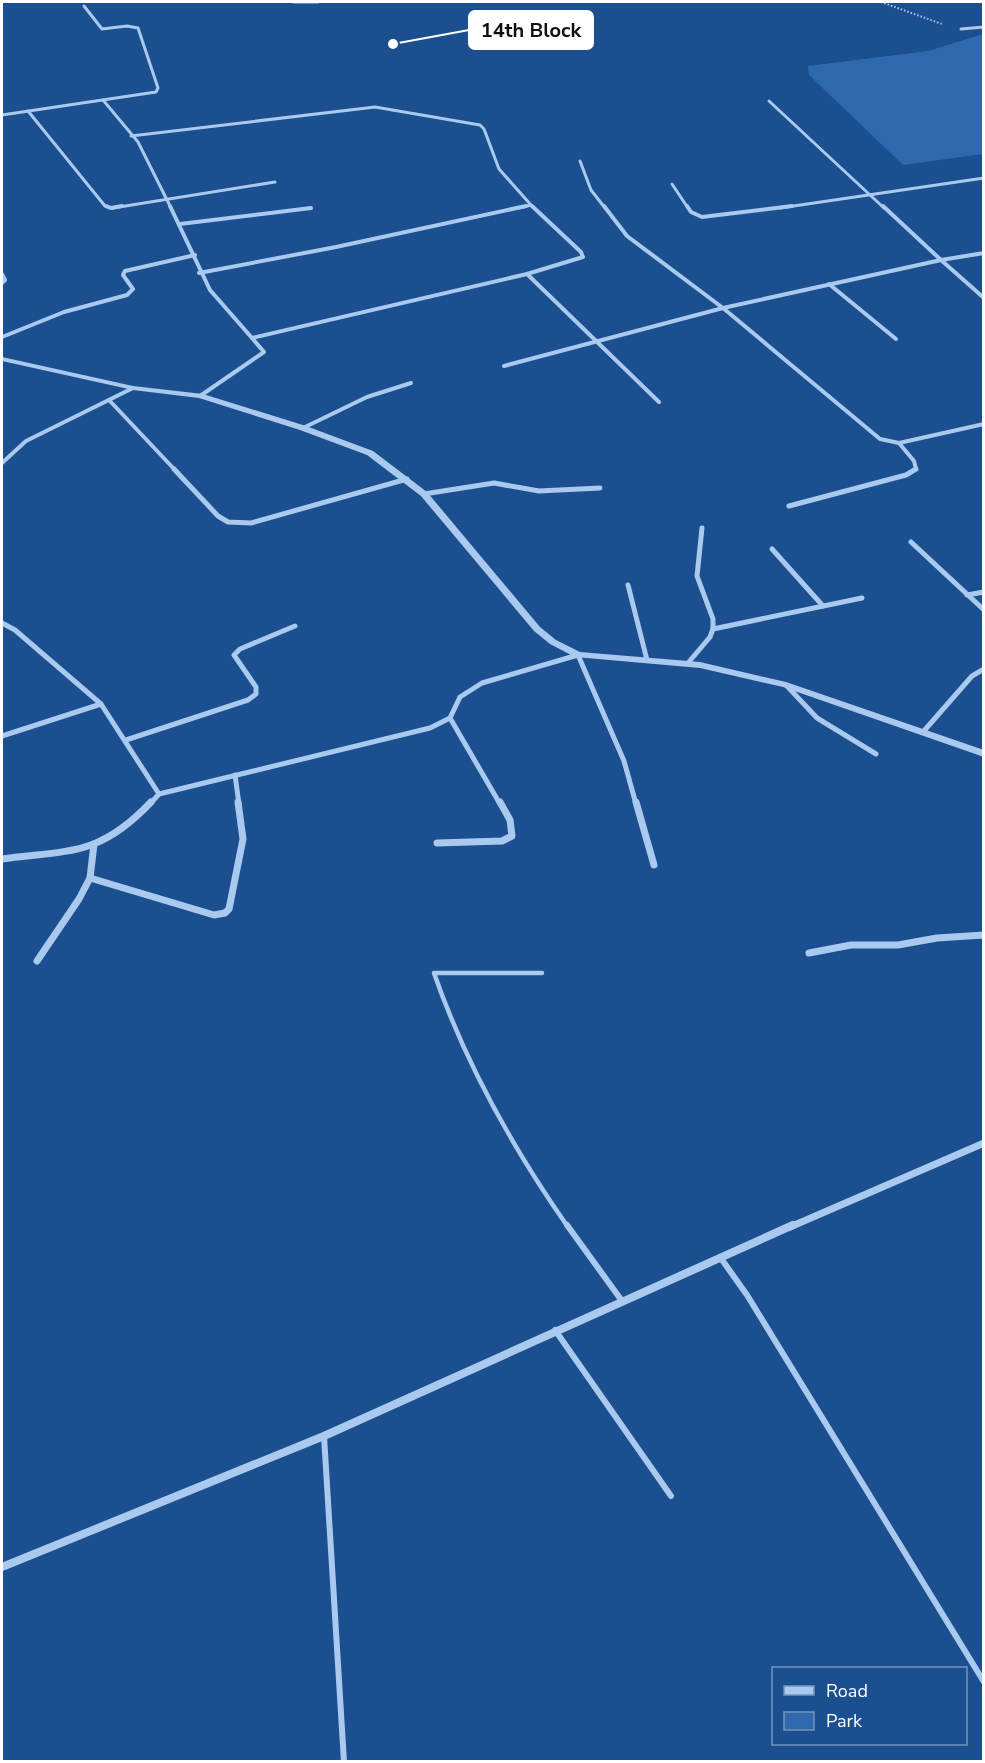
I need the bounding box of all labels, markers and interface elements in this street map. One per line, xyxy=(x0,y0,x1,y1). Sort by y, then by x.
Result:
callout: 14th Block xyxy=(469,11,593,49)
text: 14th Block xyxy=(481,17,583,44)
legend xyxy=(772,1667,967,1745)
text: Road xyxy=(826,1679,868,1703)
text: Park xyxy=(826,1709,863,1733)

